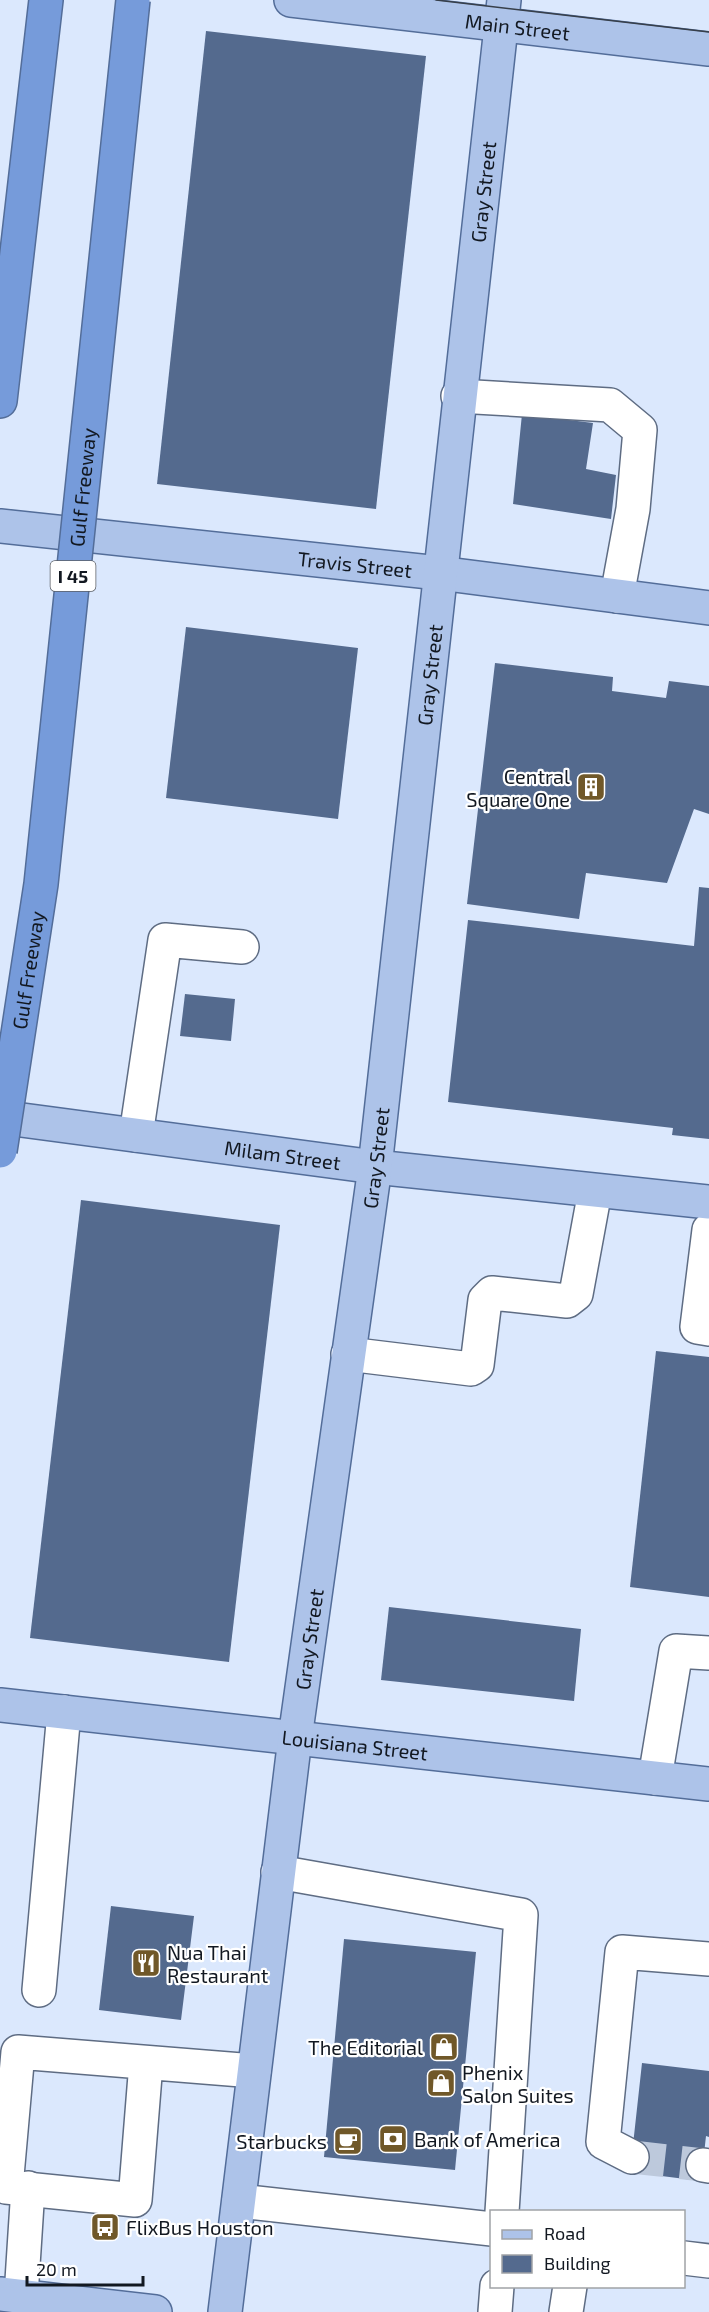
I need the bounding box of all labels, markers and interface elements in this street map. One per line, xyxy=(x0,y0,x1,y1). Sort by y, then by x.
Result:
street label: Main Street xyxy=(464,9,571,45)
street label: Gray Street xyxy=(465,139,500,244)
street label: Gulf Freeway xyxy=(64,426,100,548)
street label: Travis Street xyxy=(297,546,414,582)
road number: I 45 xyxy=(50,561,96,591)
street label: Gray Street xyxy=(412,623,447,727)
place label: Central Square One xyxy=(466,764,570,811)
building icon: Central Square One xyxy=(575,771,607,803)
street label: Gulf Freeway xyxy=(7,909,49,1031)
street label: Gray Street xyxy=(357,1106,394,1210)
street label: Milam Street xyxy=(223,1135,342,1174)
street label: Gray Street xyxy=(290,1587,328,1691)
street label: Louisiana Street xyxy=(281,1724,429,1765)
place label: Nua Thai Restaurant xyxy=(167,1940,269,1987)
restaurant icon: Nua Thai Restaurant xyxy=(130,1947,162,1979)
shop icon: The Editorial xyxy=(428,2031,460,2063)
place label: The Editorial xyxy=(308,2035,423,2059)
place label: Phenix Salon Suites xyxy=(462,2060,574,2107)
shop icon: Phenix Salon Suites xyxy=(425,2067,457,2099)
bank icon: Bank of America xyxy=(377,2123,409,2155)
cafe icon: Starbucks xyxy=(332,2125,364,2157)
place label: Bank of America xyxy=(414,2127,560,2151)
place label: Starbucks xyxy=(236,2129,327,2153)
legend xyxy=(490,2210,685,2288)
bus stop icon: FlixBus Houston xyxy=(89,2211,121,2243)
place label: FlixBus Houston xyxy=(126,2215,274,2239)
text: Road xyxy=(544,2222,585,2244)
scale bar xyxy=(27,2249,142,2287)
text: Building xyxy=(544,2252,611,2274)
text: 20 m xyxy=(36,2258,77,2280)

